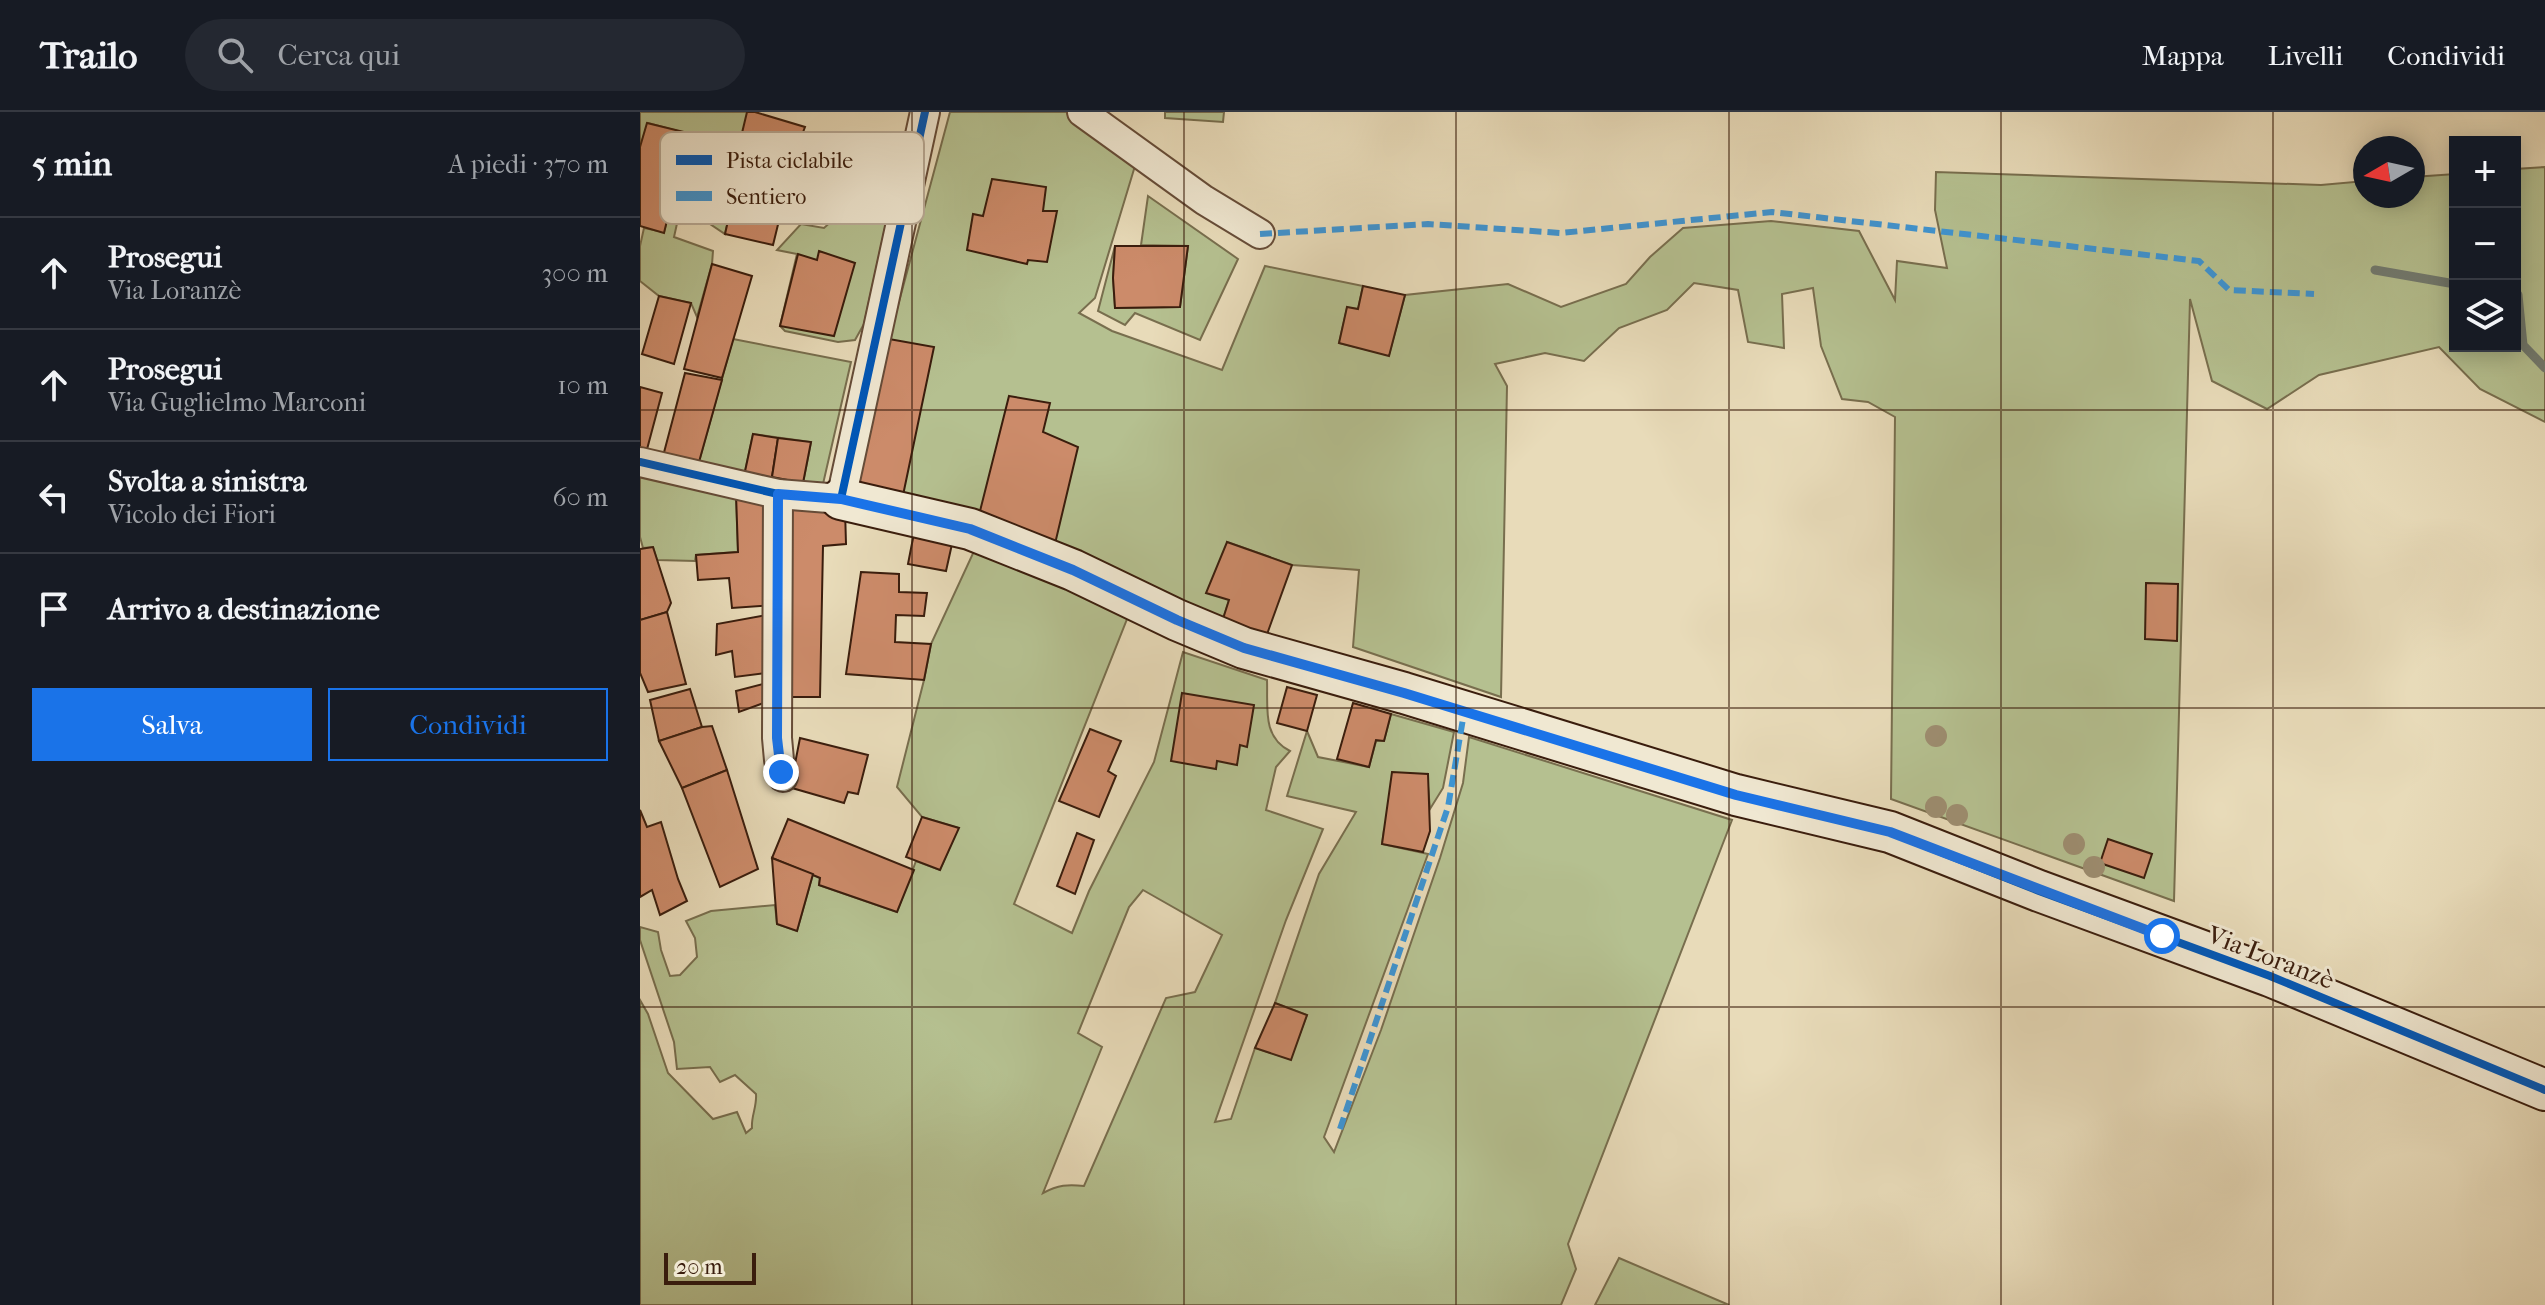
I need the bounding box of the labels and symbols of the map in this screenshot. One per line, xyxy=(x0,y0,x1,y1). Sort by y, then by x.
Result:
legend xyxy=(660,132,924,224)
north arrow xyxy=(2353,136,2425,208)
text: Pista ciclabile xyxy=(726,148,853,174)
text: Sentiero xyxy=(726,184,806,210)
route end xyxy=(763,754,799,790)
route start xyxy=(2144,918,2180,954)
street label: Via Loranzè xyxy=(2202,919,2339,996)
scale bar xyxy=(664,1249,756,1285)

